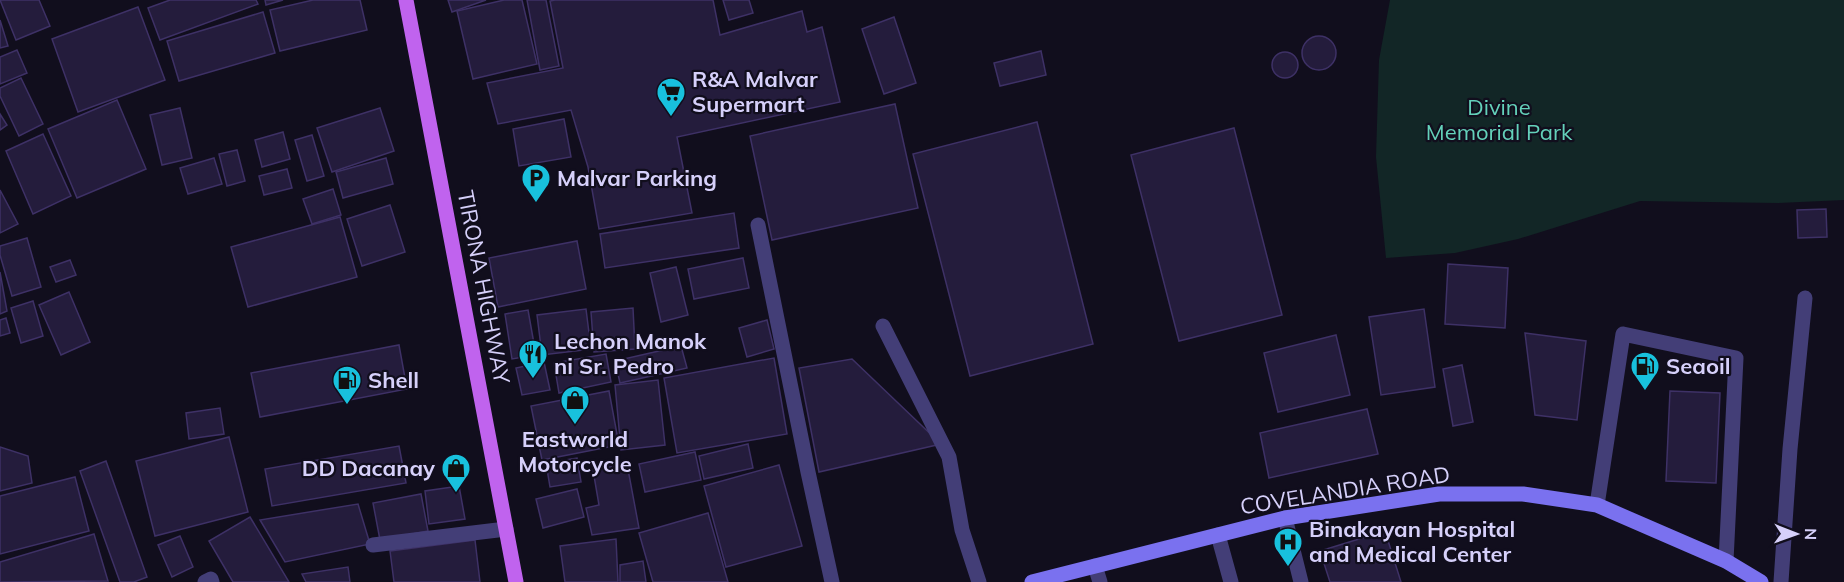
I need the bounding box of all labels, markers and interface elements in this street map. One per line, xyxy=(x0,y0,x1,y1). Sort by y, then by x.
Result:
place label: R&A Malvar Supermart xyxy=(692,65,818,118)
supermarket icon: R&A Malvar Supermart xyxy=(655,76,687,118)
park label: Divine Memorial Park xyxy=(1426,93,1573,146)
parking icon: Malvar Parking xyxy=(520,162,552,204)
place label: Malvar Parking xyxy=(557,164,717,192)
street label: TIRONA HIGHWAY xyxy=(452,188,517,387)
place label: Lechon Manok ni Sr. Pedro xyxy=(554,327,707,380)
restaurant icon: Lechon Manok ni Sr. Pedro xyxy=(517,338,549,380)
fuel station icon: Seaoil xyxy=(1629,350,1661,392)
place label: Seaoil xyxy=(1666,352,1730,380)
fuel station icon: Shell xyxy=(331,364,363,406)
place label: Shell xyxy=(368,366,419,394)
shop icon: Eastworld Motorcycle xyxy=(559,384,591,426)
place label: Eastworld Motorcycle xyxy=(518,425,632,478)
shop icon: DD Dacanay xyxy=(440,452,472,494)
place label: DD Dacanay xyxy=(302,454,435,482)
street label: COVELANDIA ROAD xyxy=(1238,460,1452,520)
north arrow xyxy=(1766,504,1826,564)
place label: Binakayan Hospital and Medical Center xyxy=(1309,515,1515,568)
hospital icon: Binakayan Hospital and Medical Center xyxy=(1272,526,1304,568)
text: N xyxy=(1801,528,1821,540)

